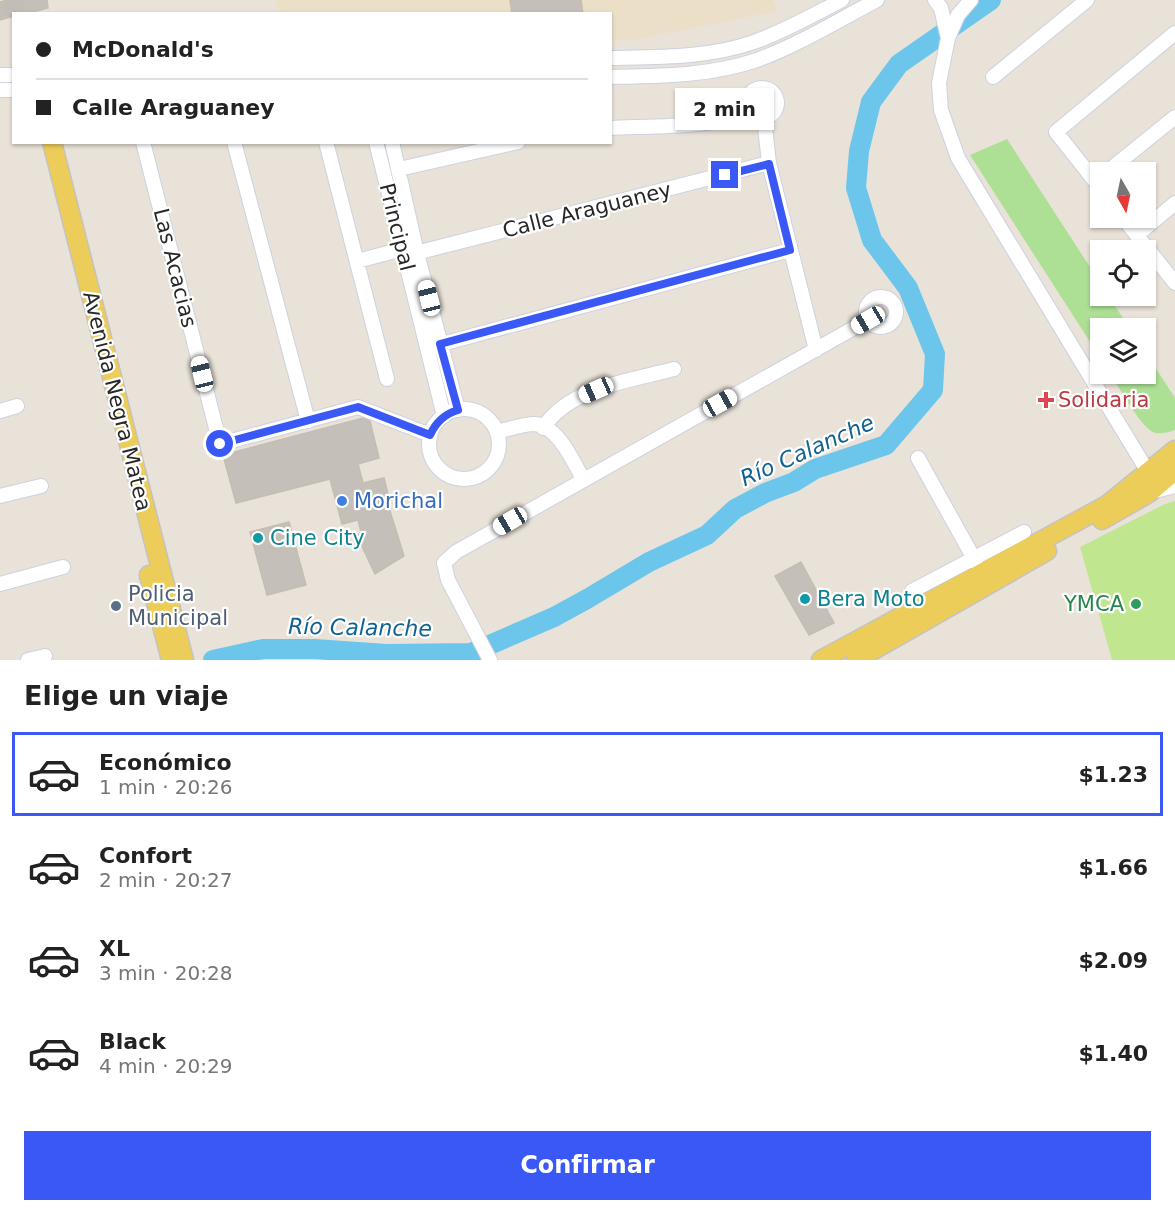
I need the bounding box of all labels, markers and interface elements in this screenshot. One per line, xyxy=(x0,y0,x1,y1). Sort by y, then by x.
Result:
text: McDonald's xyxy=(72,37,214,62)
callout: 2 min xyxy=(676,88,774,130)
text: Calle Araguaney xyxy=(72,95,275,120)
text: 2 min xyxy=(693,97,756,121)
route end xyxy=(711,161,738,188)
north arrow xyxy=(1090,162,1156,228)
map controls xyxy=(1090,162,1156,384)
street label: Calle Araguaney xyxy=(500,177,674,243)
street label: Principal xyxy=(375,181,419,273)
street label: Las Acacias xyxy=(149,206,201,330)
button: locate xyxy=(1090,240,1156,306)
car xyxy=(416,278,442,318)
street label: Avenida Negra Matea xyxy=(78,289,156,513)
car xyxy=(848,303,888,337)
button: layers xyxy=(1090,318,1156,384)
car xyxy=(189,354,215,394)
car xyxy=(576,374,616,406)
car xyxy=(700,386,740,420)
place label: Solidaria xyxy=(1058,388,1149,412)
marker: Solidaria xyxy=(1039,393,1053,407)
water label: Río Calanche xyxy=(736,410,878,491)
route start xyxy=(206,430,233,457)
place label: Morichal xyxy=(354,489,443,513)
marker: Morichal xyxy=(335,494,349,508)
car xyxy=(490,504,530,538)
place label: Cine City xyxy=(270,526,365,550)
marker: Cine City xyxy=(251,531,265,545)
place label: Policia Municipal xyxy=(128,582,228,630)
place label: Bera Moto xyxy=(817,587,925,611)
marker: Bera Moto xyxy=(798,592,812,606)
place label: YMCA xyxy=(1063,592,1125,616)
marker: YMCA xyxy=(1129,597,1143,611)
marker: Policia Municipal xyxy=(109,599,123,613)
water label: Río Calanche xyxy=(288,614,432,641)
text: Elige un viaje xyxy=(24,680,228,711)
icon: car xyxy=(27,747,81,801)
text: Económico xyxy=(99,750,232,775)
text: $1.23 xyxy=(1078,762,1148,787)
text: 1 min · 20:26 xyxy=(99,775,233,799)
icon: car xyxy=(27,840,81,894)
text: Confort xyxy=(99,843,192,868)
text: $1.66 xyxy=(1078,855,1148,880)
text: 2 min · 20:27 xyxy=(99,868,233,892)
icon: car xyxy=(27,933,81,987)
text: XL xyxy=(99,936,130,961)
text: $2.09 xyxy=(1078,948,1148,973)
text: 3 min · 20:28 xyxy=(99,961,233,985)
icon: car xyxy=(27,1026,81,1080)
text: Black xyxy=(99,1029,166,1054)
text: $1.40 xyxy=(1078,1041,1148,1066)
text: 4 min · 20:29 xyxy=(99,1054,233,1078)
button: Confirmar xyxy=(24,1131,1151,1200)

